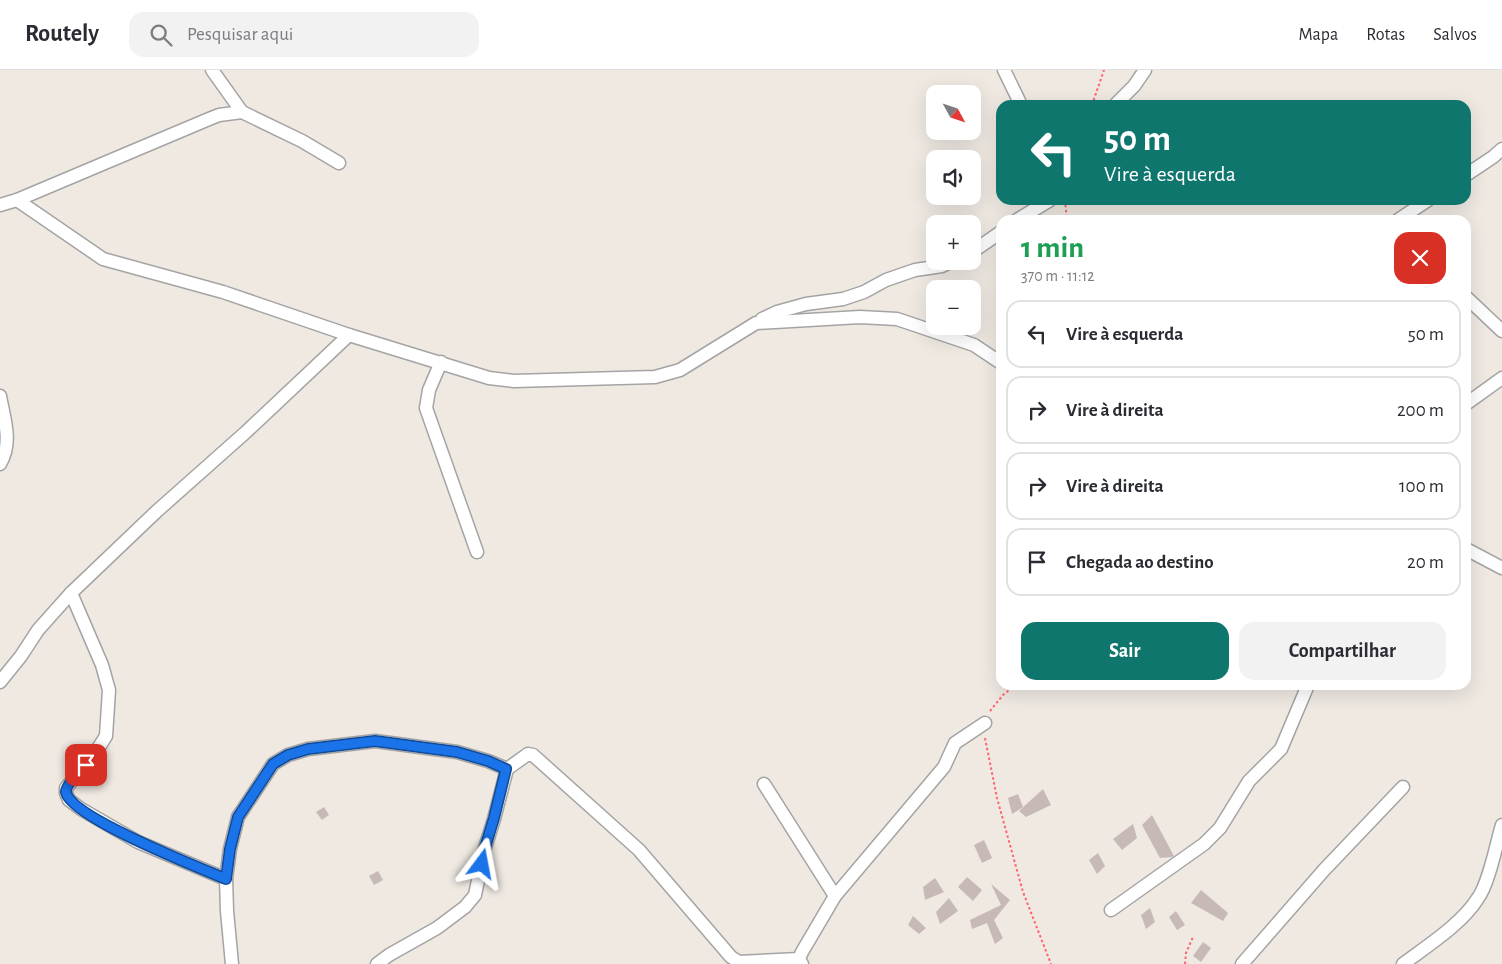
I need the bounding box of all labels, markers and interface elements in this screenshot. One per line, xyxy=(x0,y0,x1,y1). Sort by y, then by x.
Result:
search box xyxy=(129,12,479,57)
icon: search xyxy=(147,21,175,49)
text: Routely xyxy=(25,22,99,46)
text: Pesquisar aqui xyxy=(187,25,293,44)
text: Mapa xyxy=(1299,26,1338,44)
text: Rotas xyxy=(1366,26,1405,44)
text: Salvos xyxy=(1433,26,1477,44)
north arrow xyxy=(926,85,981,140)
map controls xyxy=(926,85,981,335)
icon: left xyxy=(1021,120,1086,185)
text: 50 m xyxy=(1104,122,1171,157)
button: sound xyxy=(926,150,981,205)
text: Vire à esquerda xyxy=(1104,163,1236,185)
button: + xyxy=(926,215,981,270)
button: close xyxy=(1394,232,1446,284)
text: 1 min xyxy=(1021,233,1084,263)
text: 370 m · 11:12 xyxy=(1021,268,1095,284)
button: − xyxy=(926,280,981,335)
icon: left xyxy=(1023,320,1051,348)
text: Vire à esquerda xyxy=(1066,325,1183,344)
text: 50 m xyxy=(1408,325,1444,344)
icon: right xyxy=(1023,396,1051,424)
text: Vire à direita xyxy=(1066,401,1164,420)
text: 200 m xyxy=(1397,401,1444,420)
icon: right xyxy=(1023,472,1051,500)
text: Vire à direita xyxy=(1066,477,1164,496)
text: 100 m xyxy=(1399,477,1444,496)
icon: arrive xyxy=(1023,548,1051,576)
text: Chegada ao destino xyxy=(1066,553,1214,572)
text: 20 m xyxy=(1407,553,1444,572)
button: Sair xyxy=(1021,622,1229,680)
button: Compartilhar xyxy=(1239,622,1446,680)
pin xyxy=(65,744,107,786)
icon: arrive xyxy=(72,751,100,779)
position arrow xyxy=(455,837,507,889)

